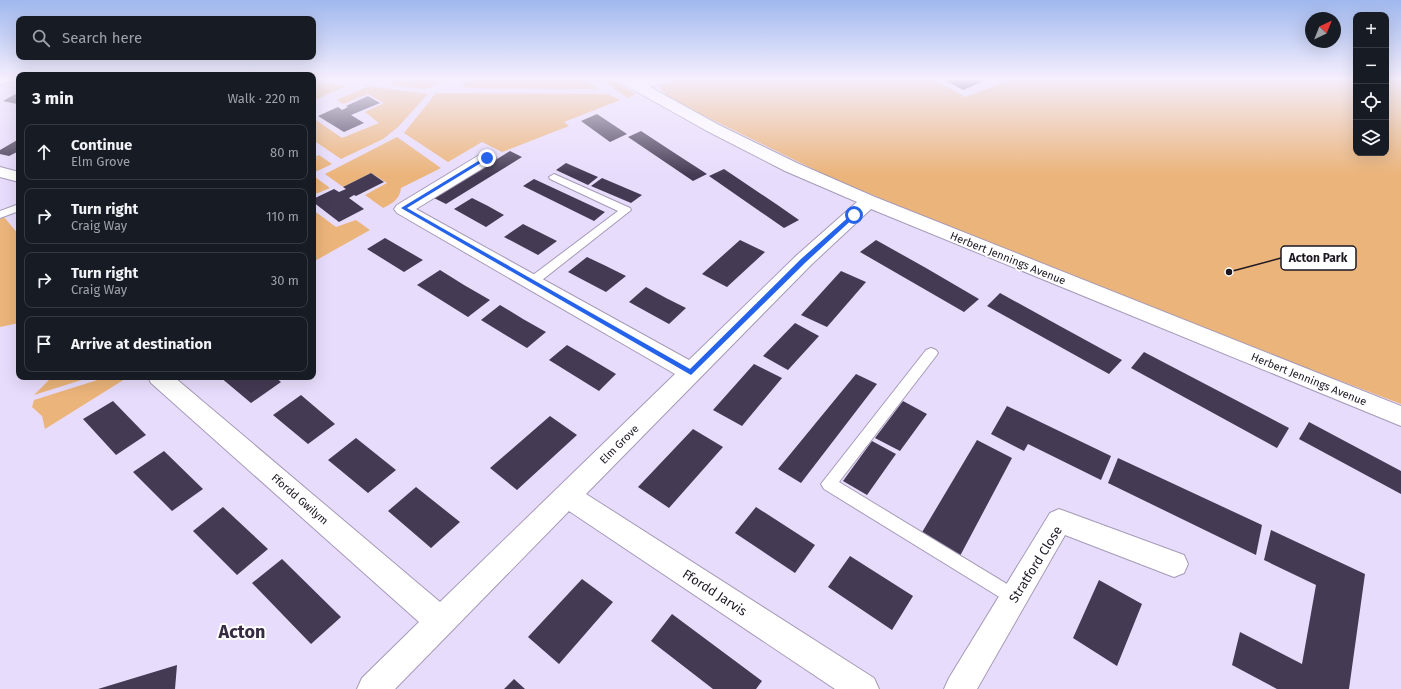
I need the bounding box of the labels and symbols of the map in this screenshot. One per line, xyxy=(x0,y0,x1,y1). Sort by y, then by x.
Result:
north arrow xyxy=(1305,12,1341,48)
route end xyxy=(478,149,496,167)
route start xyxy=(845,206,863,224)
street label: Herbert Jennings Avenue xyxy=(948,229,1067,288)
callout: Acton Park xyxy=(1281,246,1356,270)
text: Acton Park xyxy=(1288,251,1348,265)
street label: Herbert Jennings Avenue xyxy=(1249,350,1368,409)
street label: Elm Grove xyxy=(597,422,642,467)
street label: Ffordd Gwilym xyxy=(269,471,331,528)
street label: Stratford Close xyxy=(1006,523,1065,605)
street label: Ffordd Jarvis xyxy=(680,566,750,619)
district label: Acton xyxy=(218,621,265,643)

